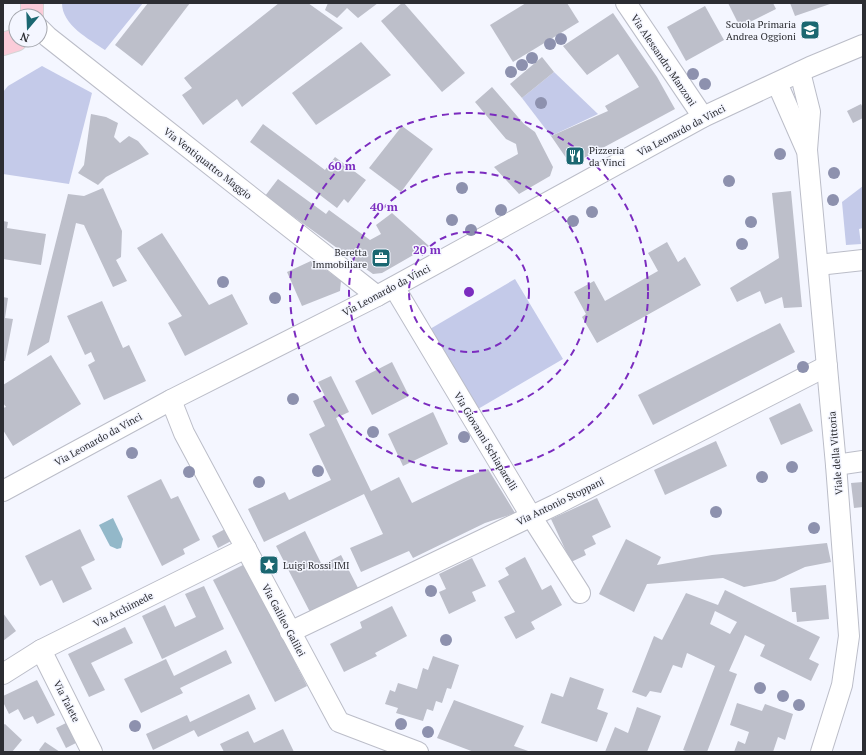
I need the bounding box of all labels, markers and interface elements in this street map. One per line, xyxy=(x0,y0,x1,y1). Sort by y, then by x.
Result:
north arrow xyxy=(8,8,48,48)
street label: Via Alessandro Manzoni xyxy=(628,12,699,109)
place label: Scuola Primaria Andrea Oggioni xyxy=(726,18,796,43)
school or university icon: Scuola Primaria Andrea Oggioni xyxy=(799,19,821,41)
text: N xyxy=(18,29,31,45)
street label: Via Leonardo da Vinci xyxy=(635,102,728,159)
street label: Via Ventiquattro Maggio xyxy=(161,125,255,202)
place label: Pizzeria da Vinci xyxy=(589,144,625,169)
restaurant icon: Pizzeria da Vinci xyxy=(564,145,586,167)
text: 60 m xyxy=(328,158,356,173)
text: 40 m xyxy=(370,199,398,214)
text: 20 m xyxy=(413,242,441,257)
place label: Beretta Immobiliare xyxy=(312,246,367,271)
office icon: Beretta Immobiliare xyxy=(370,247,392,269)
street label: Via Leonardo da Vinci xyxy=(340,262,433,319)
centre of rings xyxy=(462,285,476,299)
street label: Via Giovanni Schiaparelli xyxy=(451,390,520,493)
street label: Via Leonardo da Vinci xyxy=(52,410,144,469)
street label: Viale della Vittoria xyxy=(825,411,846,495)
street label: Via Antonio Stoppani xyxy=(514,475,606,528)
place icon: Luigi Rossi IMI xyxy=(258,554,280,576)
place label: Luigi Rossi IMI xyxy=(283,559,350,572)
street label: Via Galileo Galilei xyxy=(259,582,308,659)
street label: Via Archimede xyxy=(91,589,155,630)
street label: Via Talete xyxy=(51,678,83,724)

